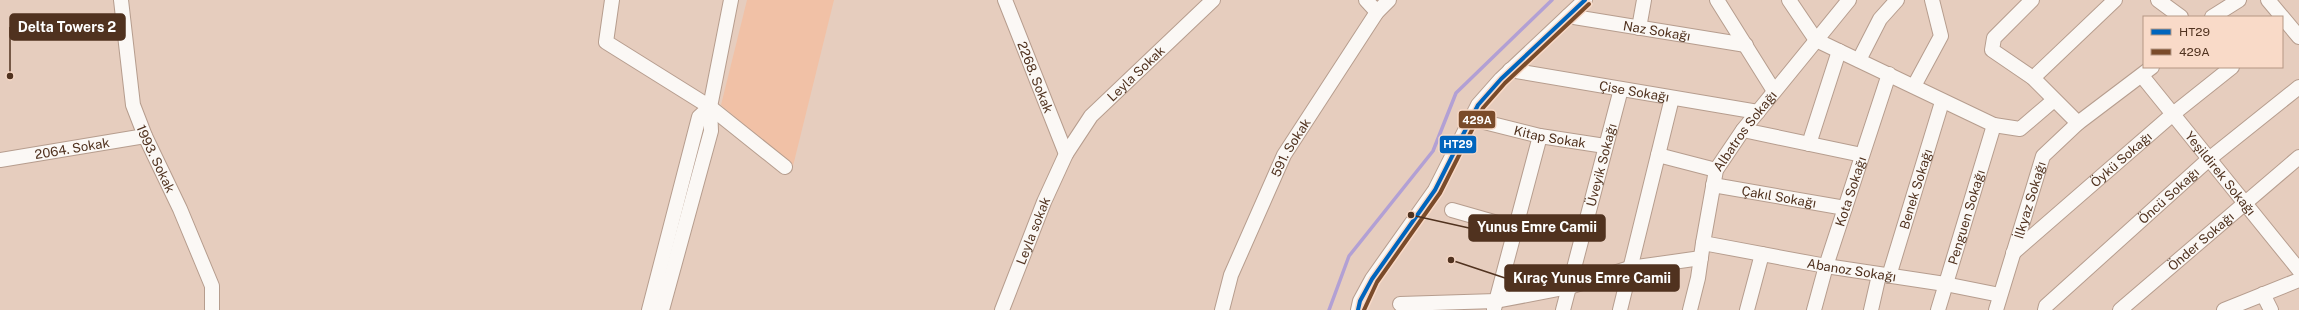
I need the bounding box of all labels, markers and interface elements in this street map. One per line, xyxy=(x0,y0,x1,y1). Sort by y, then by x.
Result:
callout: Delta Towers 2 xyxy=(10,14,125,40)
legend xyxy=(2143,16,2283,68)
street label: Naz Sokağı xyxy=(1622,18,1692,44)
text: Delta Towers 2 xyxy=(18,19,116,35)
text: HT29 xyxy=(2179,25,2210,39)
street label: 2268. Sokak xyxy=(1014,39,1056,115)
street label: Leyla Sokak xyxy=(1104,43,1168,105)
text: 429A xyxy=(2179,45,2210,59)
street label: Çise Sokağı xyxy=(1598,78,1670,105)
street label: Albatros Sokağı xyxy=(1710,88,1780,174)
line badge: 429A xyxy=(1458,110,1496,129)
text: 429A xyxy=(1462,114,1492,126)
street label: 591. Sokak xyxy=(1268,116,1314,179)
street label: Üveyik Sokağı xyxy=(1583,122,1620,208)
street label: 1993. Sokak xyxy=(133,123,178,195)
street label: Kitap Sokak xyxy=(1512,123,1587,151)
street label: Öykü Sokağı xyxy=(2088,129,2155,190)
street label: Yeşildirek Sokağı xyxy=(2182,129,2259,218)
street label: 2064. Sokak xyxy=(34,135,111,162)
line badge: HT29 xyxy=(1439,135,1477,154)
text: HT29 xyxy=(1443,138,1473,150)
street label: Benek Sokağı xyxy=(1897,147,1935,231)
street label: Kota Sokağı xyxy=(1832,155,1869,229)
street label: İlkyaz Sokağı xyxy=(2011,160,2049,241)
street label: Öncü Sokağı xyxy=(2135,165,2202,227)
street label: Penguen Sokağı xyxy=(1945,168,1988,266)
street label: Çakıl Sokağı xyxy=(1740,183,1817,211)
street label: Leyla sokak xyxy=(1013,195,1053,267)
street label: Önder Sokağı xyxy=(2165,209,2237,274)
callout: Yunus Emre Camii xyxy=(1469,215,1605,241)
text: Yunus Emre Camii xyxy=(1477,219,1597,235)
street label: Abanoz Sokağı xyxy=(1806,256,1897,285)
callout: Kıraç Yunus Emre Camii xyxy=(1505,265,1679,291)
text: Kıraç Yunus Emre Camii xyxy=(1513,270,1671,286)

